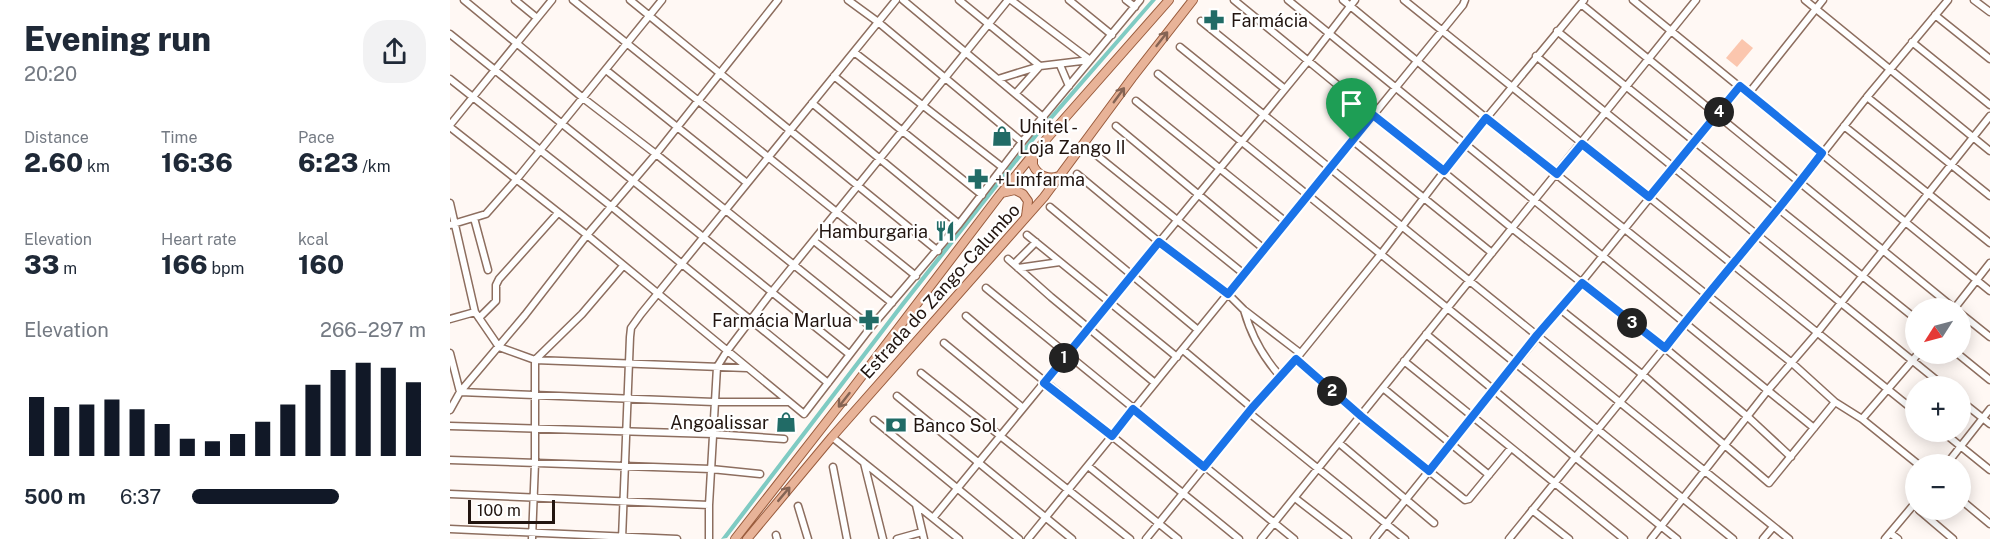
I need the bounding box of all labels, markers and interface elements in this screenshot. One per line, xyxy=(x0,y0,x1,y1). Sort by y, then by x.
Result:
pharmacy icon: Farmácia xyxy=(1202,8,1226,32)
place label: Farmácia xyxy=(1231,10,1308,31)
text: Evening run xyxy=(24,20,211,58)
button: share xyxy=(363,20,426,83)
one-way arrow xyxy=(1156,31,1169,47)
text: 20:20 xyxy=(24,62,77,86)
pin xyxy=(1326,78,1377,140)
icon: arrive xyxy=(1335,87,1368,120)
one-way arrow xyxy=(1113,88,1125,104)
pin: 4 xyxy=(1704,97,1734,127)
text: 4 xyxy=(1714,102,1724,121)
place label: Unitel - Loja Zango II xyxy=(1019,116,1126,158)
shop icon: Unitel - Loja Zango II xyxy=(990,124,1014,148)
text: Distance xyxy=(24,128,89,147)
text: Time xyxy=(161,128,197,147)
text: Pace xyxy=(298,128,335,147)
text: 2.60 xyxy=(24,147,83,178)
text: 16:36 xyxy=(161,147,233,178)
text: 6:23 xyxy=(298,147,358,178)
text: km xyxy=(83,157,110,176)
text: /km xyxy=(358,157,391,176)
pharmacy icon: +Limfarma xyxy=(966,167,990,191)
place label: +Limfarma xyxy=(995,169,1085,190)
street label: Estrada do Zango-Calumbo xyxy=(856,199,1024,383)
restaurant icon: Hamburgaria xyxy=(933,219,957,243)
place label: Hamburgaria xyxy=(818,221,928,242)
text: Elevation xyxy=(24,230,92,249)
text: Heart rate xyxy=(161,230,237,249)
text: kcal xyxy=(298,230,329,249)
text: 33 xyxy=(24,249,59,280)
text: 166 xyxy=(161,249,208,280)
text: 160 xyxy=(298,249,344,280)
text: m xyxy=(59,259,77,278)
text: bpm xyxy=(208,259,244,278)
north arrow xyxy=(1905,298,1971,364)
map controls xyxy=(1905,298,1971,520)
pharmacy icon: Farmácia Marlua xyxy=(857,308,881,332)
pin: 3 xyxy=(1617,308,1647,338)
place label: Farmácia Marlua xyxy=(712,310,852,331)
text: 3 xyxy=(1627,313,1637,332)
text: Elevation xyxy=(24,318,109,342)
text: 266–297 m xyxy=(320,318,426,342)
pin: 1 xyxy=(1049,343,1079,373)
text: 1 xyxy=(1061,348,1067,367)
pin: 2 xyxy=(1317,376,1347,406)
button: + xyxy=(1905,376,1971,442)
text: 2 xyxy=(1327,381,1337,400)
one-way arrow xyxy=(837,392,850,408)
shop icon: Angoalissar xyxy=(774,410,798,434)
place label: Angoalissar xyxy=(670,412,769,433)
bank icon: Banco Sol xyxy=(884,413,908,437)
place label: Banco Sol xyxy=(913,415,997,436)
button: − xyxy=(1905,454,1971,520)
text: 500 m xyxy=(24,485,86,509)
text: 6:37 xyxy=(120,485,161,509)
one-way arrow xyxy=(777,487,791,502)
scale bar xyxy=(468,497,555,524)
text: 100 m xyxy=(477,501,521,520)

